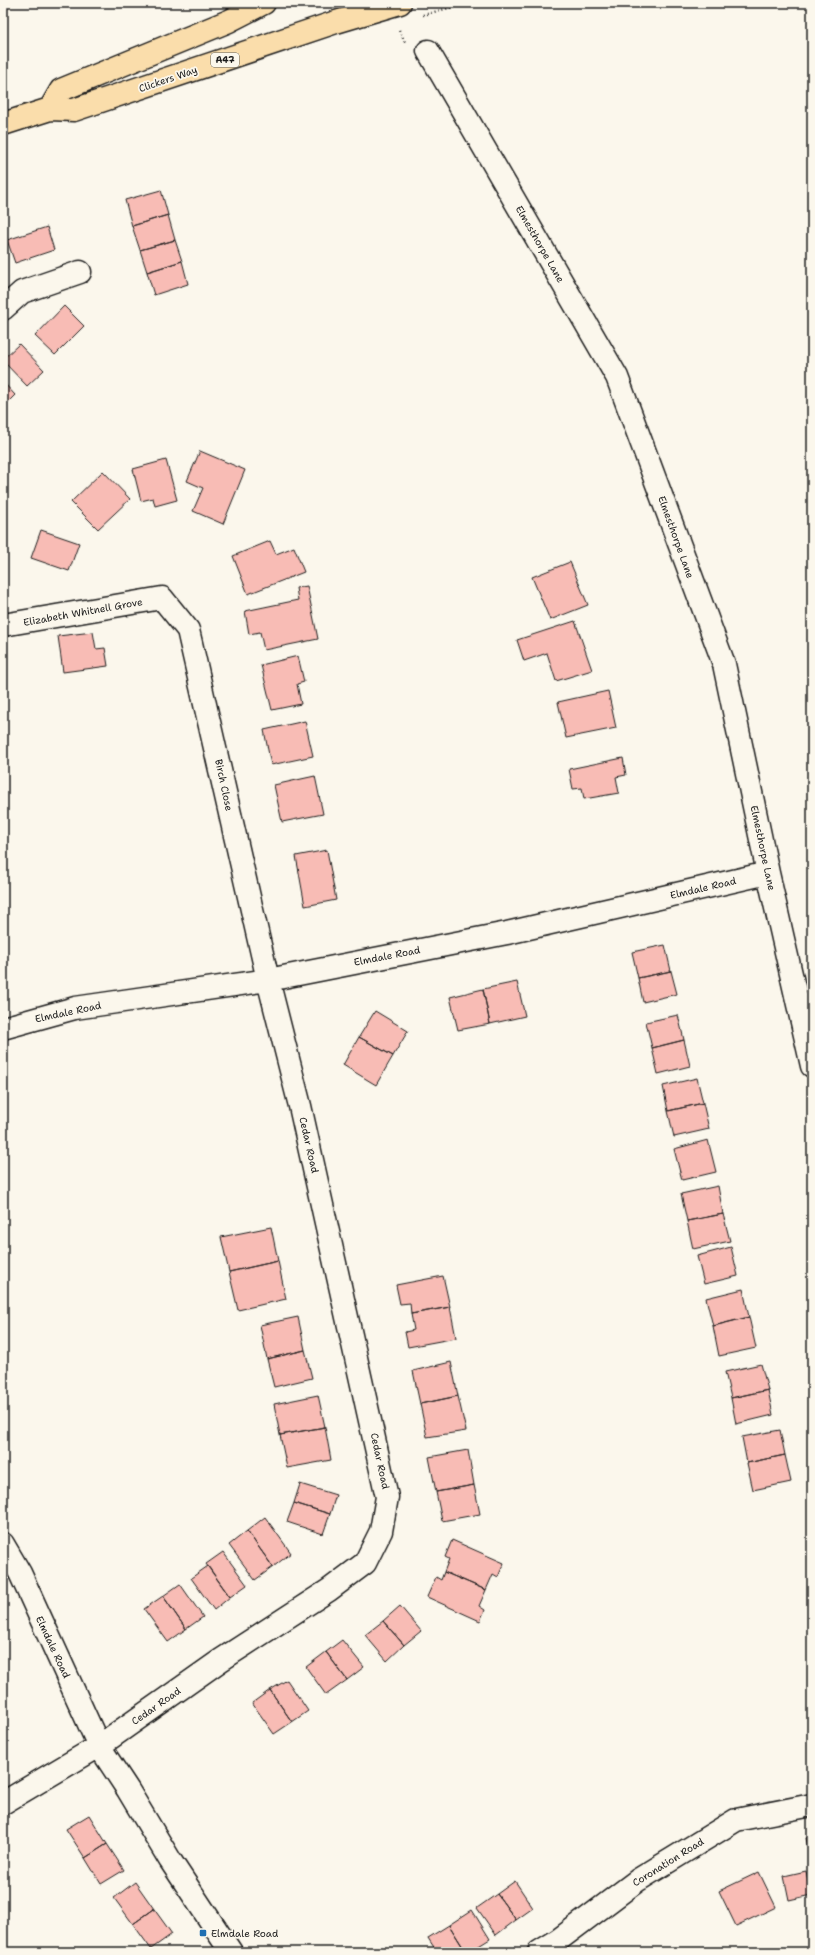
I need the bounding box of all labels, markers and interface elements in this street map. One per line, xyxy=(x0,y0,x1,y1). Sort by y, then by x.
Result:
road number: A47 xyxy=(211,53,239,67)
street label: Clickers Way xyxy=(137,63,199,95)
street label: Elmesthorpe Lane xyxy=(513,203,567,285)
street label: Elmesthorpe Lane xyxy=(655,494,697,580)
street label: Elizabeth Whitnell Grove xyxy=(22,595,144,629)
street label: Birch Close xyxy=(212,758,236,812)
street label: Elmesthorpe Lane xyxy=(748,804,778,892)
street label: Elmdale Road xyxy=(669,874,738,902)
street label: Elmdale Road xyxy=(353,943,422,969)
street label: Elmdale Road xyxy=(34,999,103,1025)
street label: Cedar Road xyxy=(296,1116,322,1175)
street label: Cedar Road xyxy=(368,1432,392,1491)
street label: Elmdale Road xyxy=(33,1614,73,1681)
street label: Cedar Road xyxy=(129,1684,184,1728)
street label: Coronation Road xyxy=(630,1834,707,1889)
place label: Elmdale Road xyxy=(211,1927,279,1940)
marker: Elmdale Road xyxy=(198,1928,208,1938)

